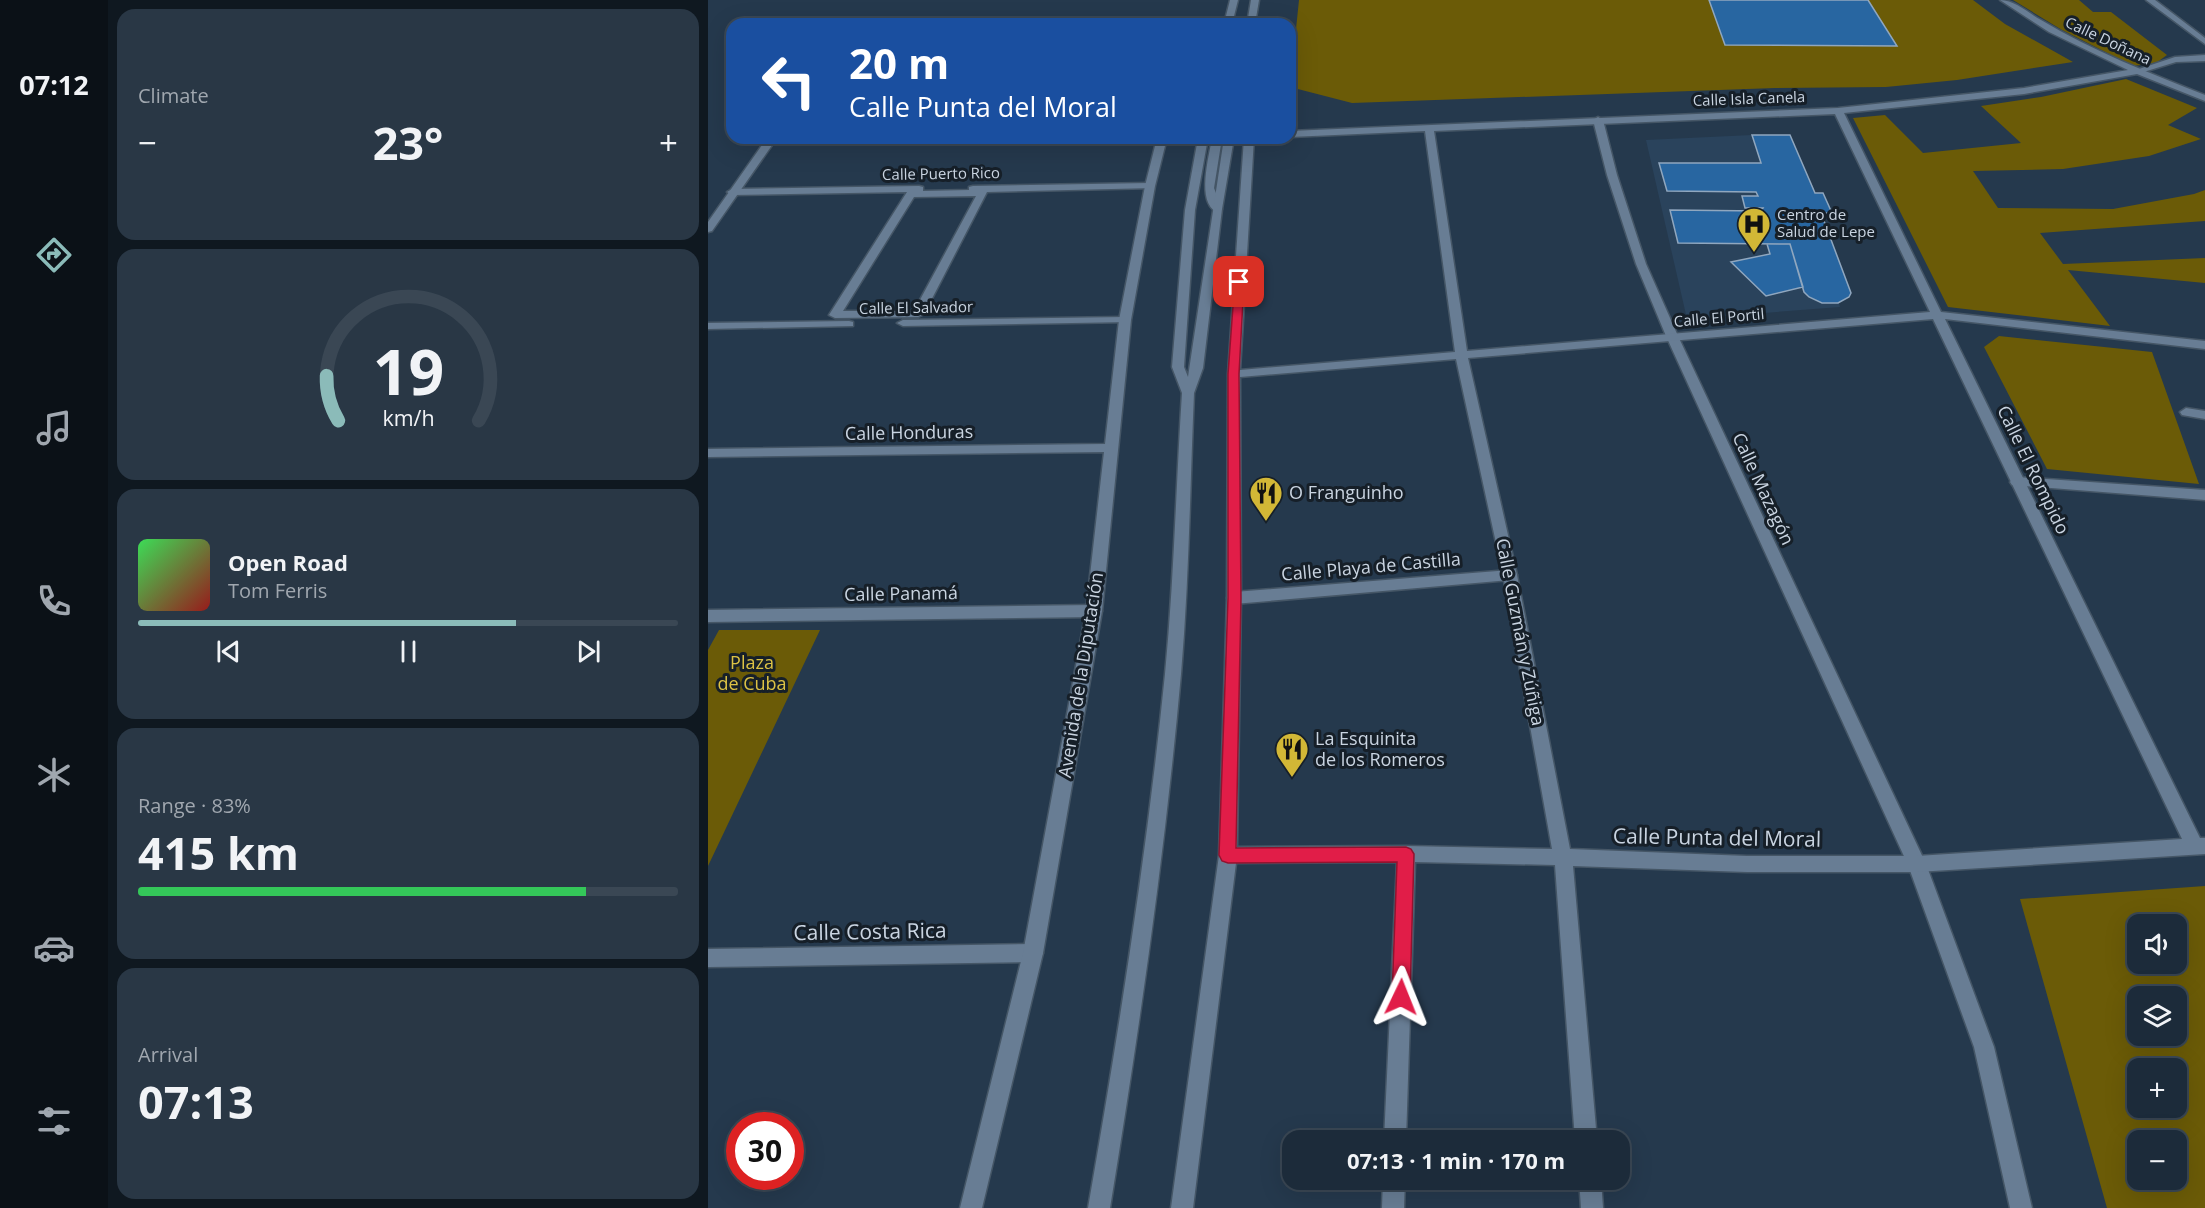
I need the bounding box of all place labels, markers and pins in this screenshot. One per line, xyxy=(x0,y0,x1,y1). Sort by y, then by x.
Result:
place label: Centro de Salud de Lepe xyxy=(1777,204,1875,241)
hospital icon: Centro de Salud de Lepe xyxy=(1736,206,1772,253)
pin xyxy=(1213,256,1264,307)
restaurant icon: O Franguinho xyxy=(1248,475,1284,522)
place label: O Franguinho xyxy=(1289,480,1404,504)
place label: La Esquinita de los Romeros xyxy=(1315,726,1445,771)
restaurant icon: La Esquinita de los Romeros xyxy=(1274,731,1310,778)

